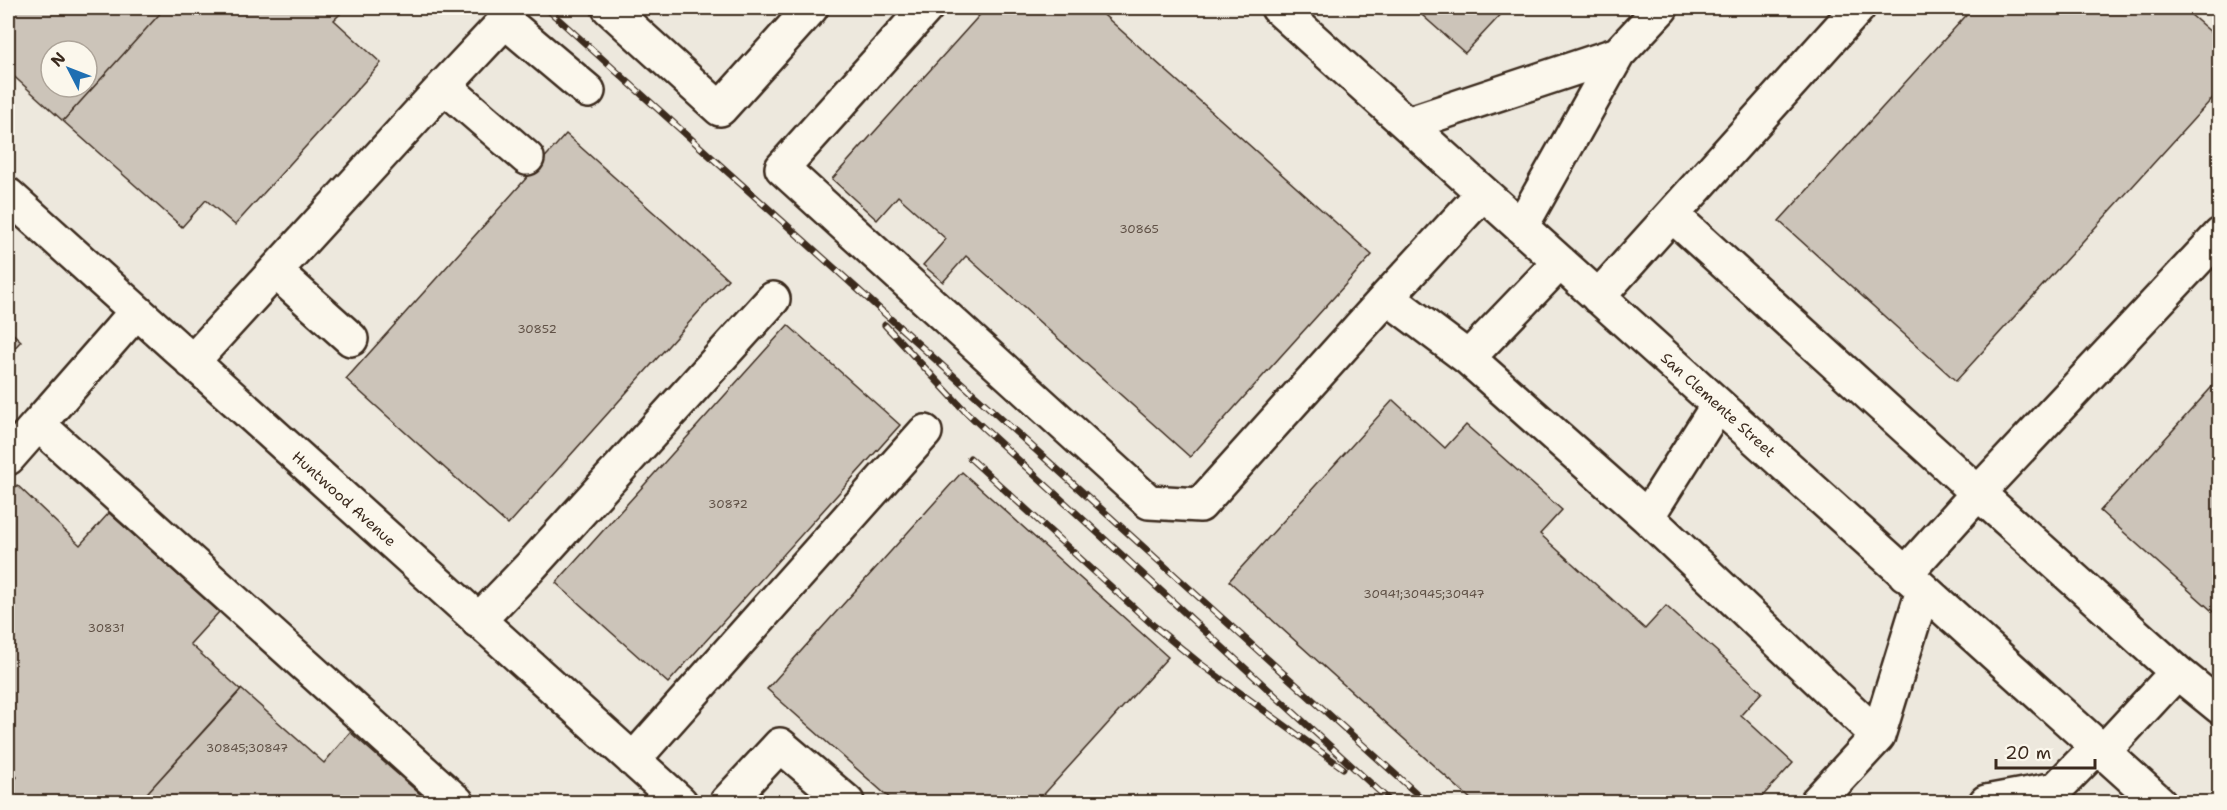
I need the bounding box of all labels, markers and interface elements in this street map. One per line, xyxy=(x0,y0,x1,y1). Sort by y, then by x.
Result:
north arrow xyxy=(39,39,99,99)
text: N xyxy=(46,48,70,71)
house number: 30865 xyxy=(1119,221,1159,237)
house number: 30852 xyxy=(517,321,557,337)
street label: San Clemente Street xyxy=(1656,348,1780,462)
street label: Huntwood Avenue xyxy=(288,447,400,551)
house number: 30872 xyxy=(708,496,748,512)
house number: 30941;30945;30947 xyxy=(1363,586,1485,602)
house number: 30831 xyxy=(88,620,124,636)
scale bar xyxy=(1996,732,2095,770)
house number: 30845;30847 xyxy=(206,740,288,756)
text: 20 m xyxy=(2005,741,2051,765)

